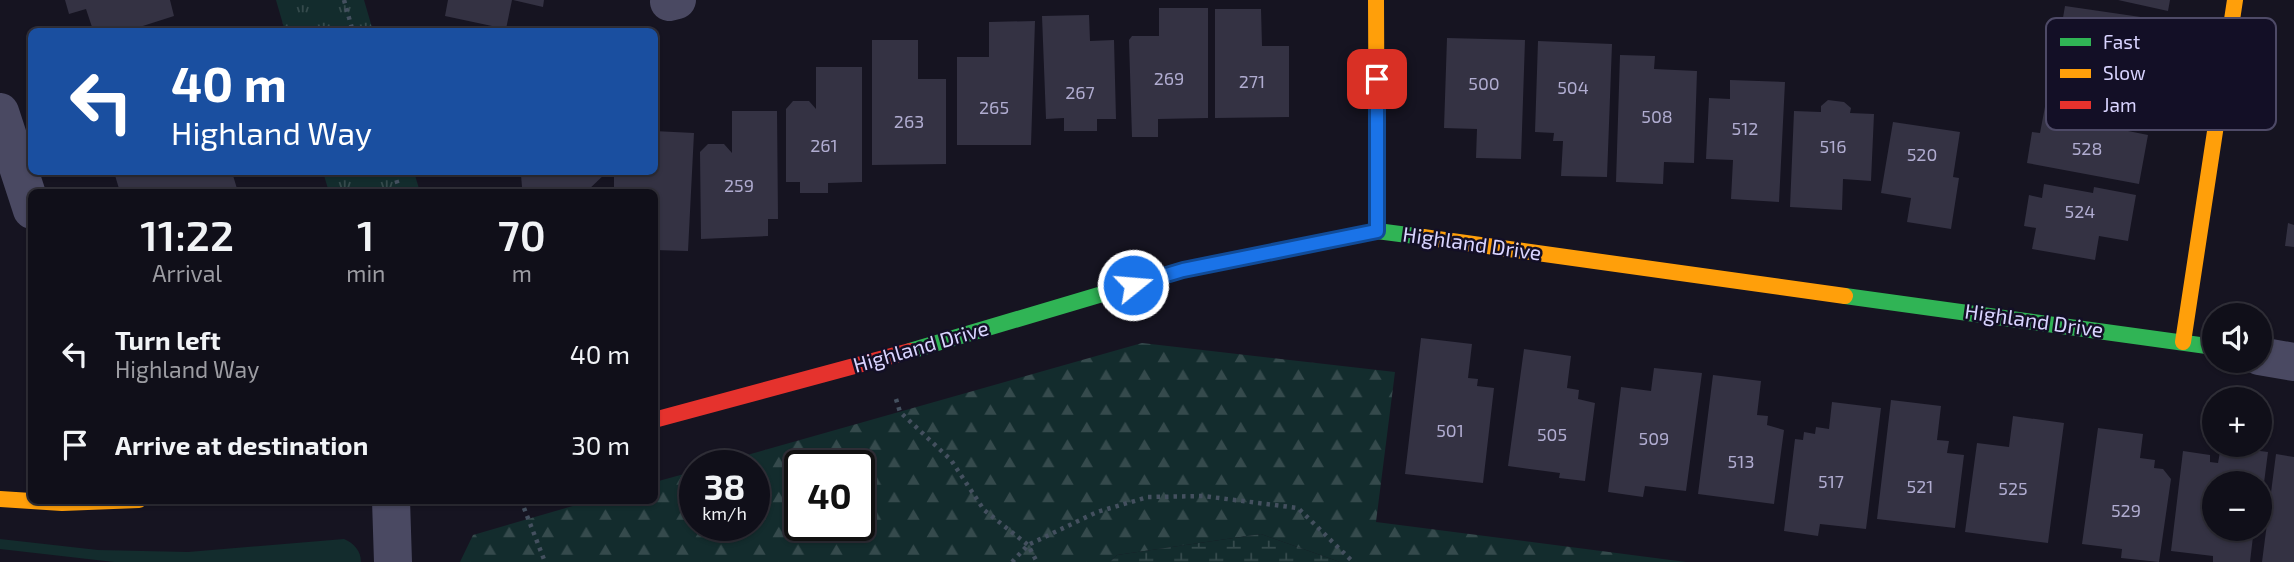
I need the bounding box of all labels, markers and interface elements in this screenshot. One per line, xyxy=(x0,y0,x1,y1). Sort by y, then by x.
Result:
legend xyxy=(2046,18,2276,130)
text: Fast xyxy=(2103,30,2140,53)
pin xyxy=(1347,49,1407,109)
text: 40 m xyxy=(171,53,287,112)
icon: left xyxy=(56,56,147,147)
icon: arrive xyxy=(1358,60,1396,98)
text: Slow xyxy=(2103,61,2146,84)
house number: 269 xyxy=(1154,67,1184,89)
house number: 271 xyxy=(1239,70,1265,92)
house number: 500 xyxy=(1468,72,1500,94)
house number: 504 xyxy=(1557,76,1589,98)
house number: 267 xyxy=(1065,81,1095,103)
text: Jam xyxy=(2103,93,2137,116)
house number: 265 xyxy=(979,96,1009,118)
house number: 508 xyxy=(1641,105,1673,127)
house number: 263 xyxy=(894,110,924,132)
text: Highland Way xyxy=(171,113,372,151)
house number: 512 xyxy=(1732,117,1758,139)
house number: 261 xyxy=(810,134,838,156)
house number: 516 xyxy=(1819,135,1847,157)
house number: 528 xyxy=(2072,137,2102,159)
house number: 520 xyxy=(1907,143,1937,165)
house number: 259 xyxy=(724,174,754,196)
house number: 524 xyxy=(2065,200,2095,222)
text: 11:22 xyxy=(140,209,234,259)
text: 1 xyxy=(357,209,375,259)
text: 70 xyxy=(498,209,546,259)
street label: Highland Drive xyxy=(1401,220,1543,265)
position arrow xyxy=(1096,248,1170,322)
text: Arrival xyxy=(152,259,222,287)
text: min xyxy=(346,259,385,287)
text: m xyxy=(512,259,532,287)
street label: Highland Drive xyxy=(1963,297,2105,342)
map controls xyxy=(2202,303,2272,541)
button: sound xyxy=(2202,303,2272,373)
street label: Highland Drive xyxy=(850,314,991,377)
text: Turn left xyxy=(115,324,221,355)
icon: left xyxy=(56,335,94,373)
text: 40 m xyxy=(570,338,630,369)
text: Highland Way xyxy=(115,355,259,383)
button: + xyxy=(2202,387,2272,457)
house number: 501 xyxy=(1436,419,1464,441)
house number: 505 xyxy=(1537,423,1567,445)
icon: arrive xyxy=(56,426,94,464)
house number: 509 xyxy=(1639,427,1669,449)
text: Arrive at destination xyxy=(115,429,368,460)
text: 30 m xyxy=(571,429,630,460)
speed limit sign: 40 xyxy=(784,450,875,541)
house number: 513 xyxy=(1728,450,1754,472)
text: 38 xyxy=(704,465,745,507)
house number: 517 xyxy=(1818,470,1844,492)
button: − xyxy=(2202,471,2272,541)
house number: 521 xyxy=(1907,475,1933,497)
house number: 525 xyxy=(1998,477,2028,499)
house number: 529 xyxy=(2111,499,2141,521)
text: km/h xyxy=(702,502,747,524)

